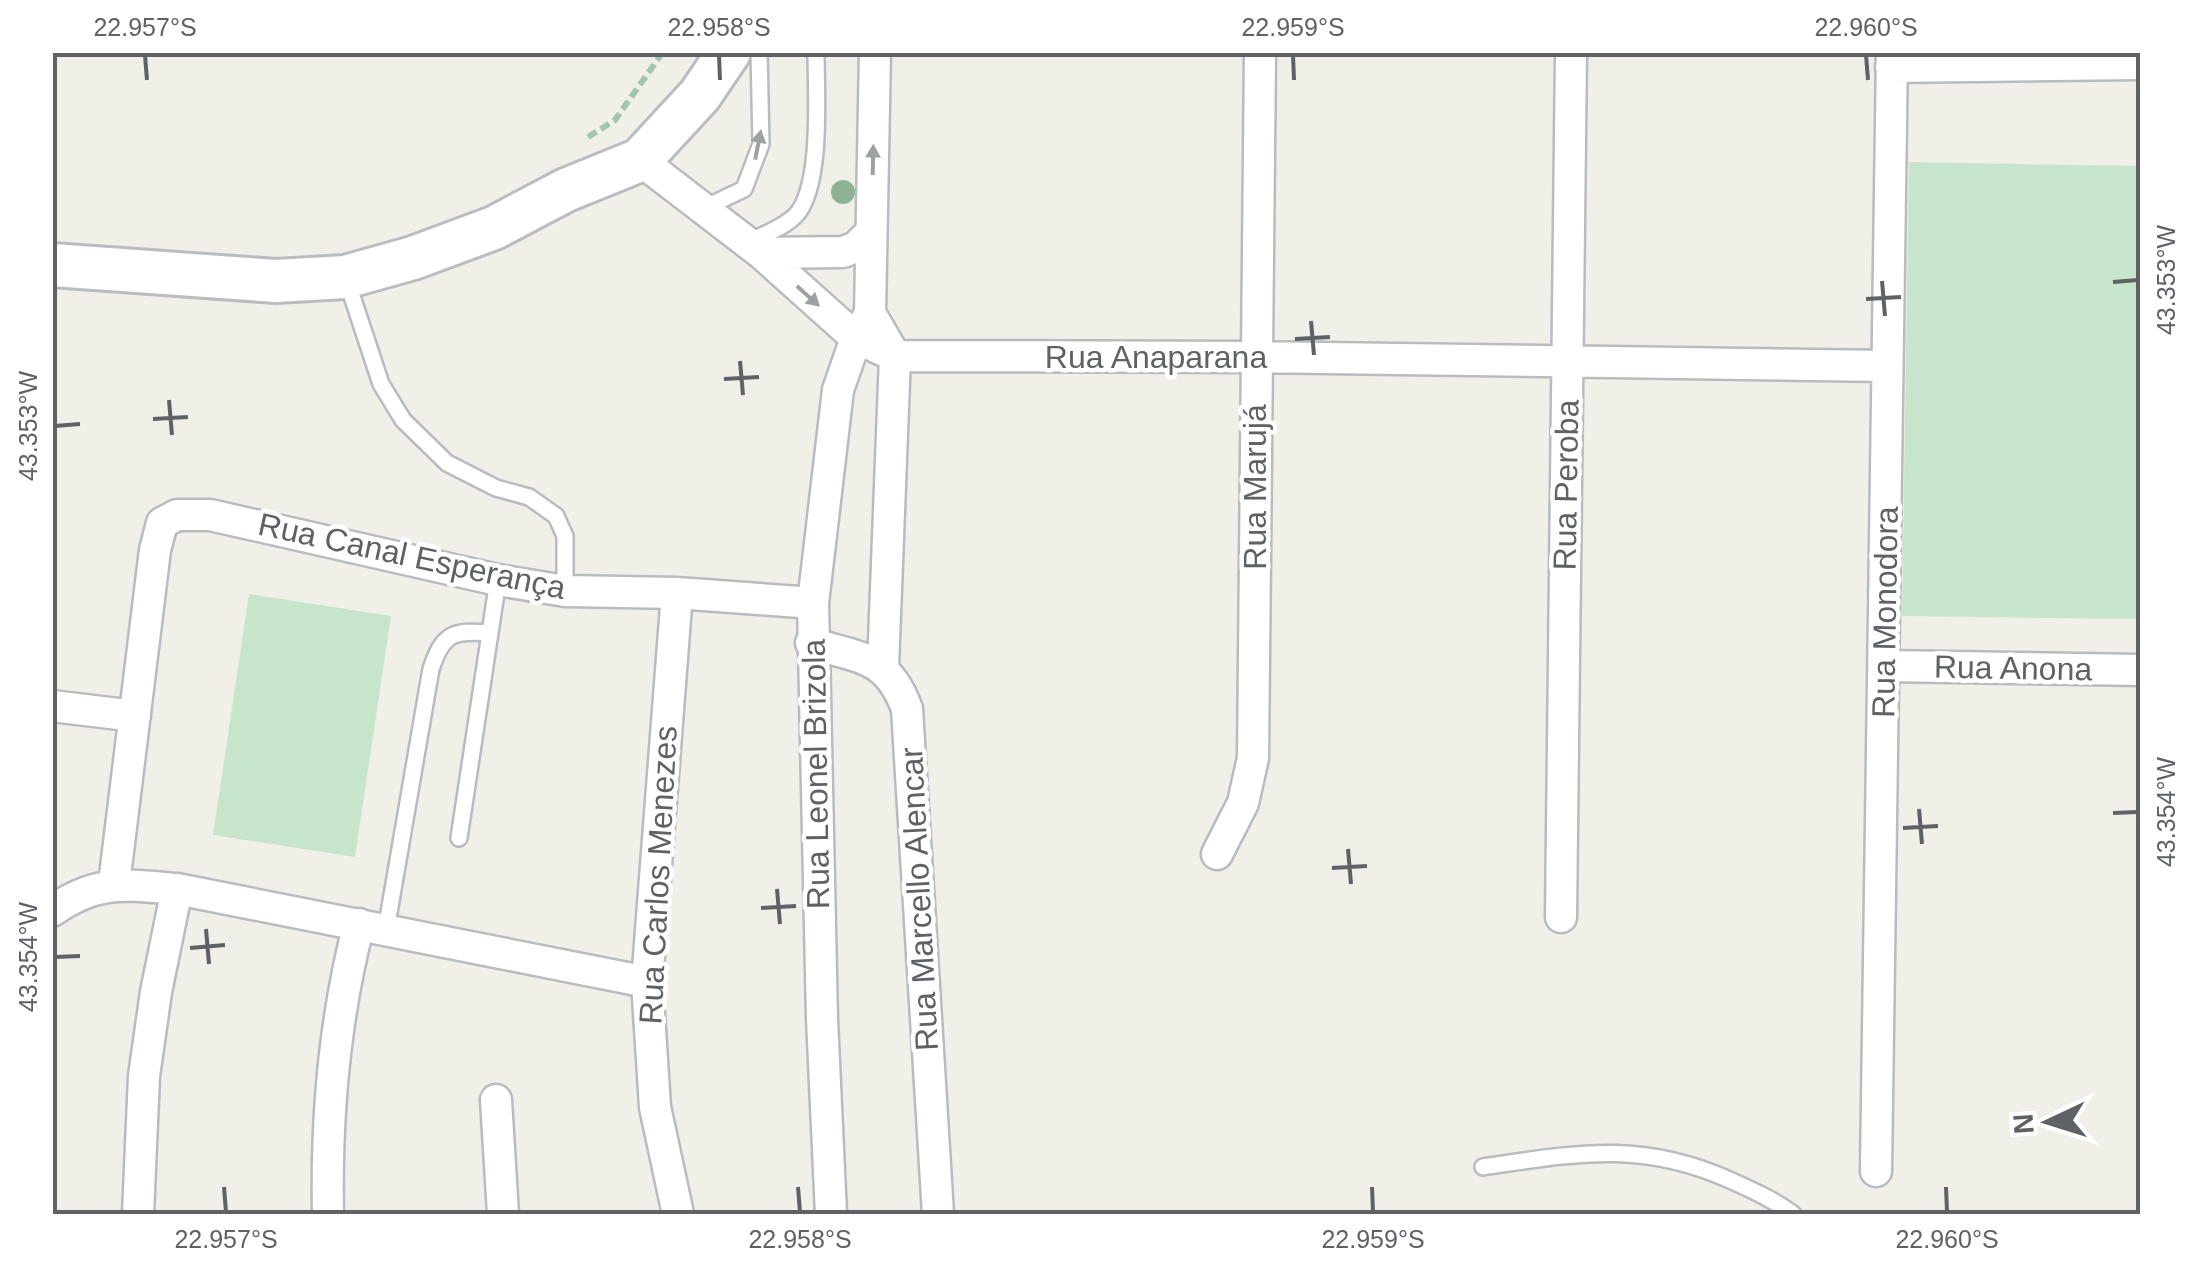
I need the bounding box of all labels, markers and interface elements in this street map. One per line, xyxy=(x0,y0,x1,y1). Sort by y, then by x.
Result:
text: 22.957°S xyxy=(93,13,197,41)
text: 22.958°S xyxy=(667,13,771,41)
text: 22.959°S xyxy=(1241,13,1345,41)
text: 22.960°S xyxy=(1814,13,1918,41)
one-way arrow xyxy=(750,129,766,160)
one-way arrow xyxy=(865,144,881,176)
text: 43.353°W xyxy=(2152,225,2180,335)
one-way arrow xyxy=(796,284,820,307)
street label: Rua Anaparana xyxy=(1045,339,1267,375)
text: 43.353°W xyxy=(14,371,42,481)
street label: Rua Peroba xyxy=(1547,399,1585,571)
street label: Rua Marujá xyxy=(1237,404,1273,570)
street label: Rua Canal Esperança xyxy=(255,506,569,606)
street label: Rua Monodora xyxy=(1865,506,1905,718)
street label: Rua Leonel Brizola xyxy=(796,638,836,909)
street label: Rua Anona xyxy=(1934,649,2093,687)
street label: Rua Carlos Menezes xyxy=(632,725,684,1025)
street label: Rua Marcello Alencar xyxy=(893,746,945,1052)
text: 43.354°W xyxy=(2152,757,2180,867)
text: 43.354°W xyxy=(14,902,42,1012)
north arrow xyxy=(1998,1072,2098,1172)
text: N xyxy=(2007,1113,2040,1135)
text: 22.957°S xyxy=(174,1225,278,1253)
text: 22.958°S xyxy=(748,1225,852,1253)
text: 22.959°S xyxy=(1321,1225,1425,1253)
text: 22.960°S xyxy=(1895,1225,1999,1253)

